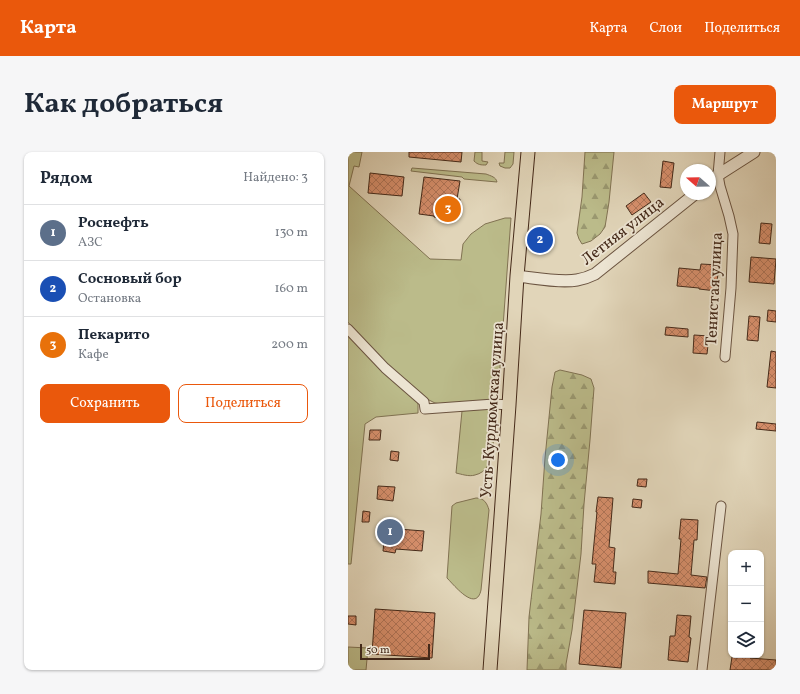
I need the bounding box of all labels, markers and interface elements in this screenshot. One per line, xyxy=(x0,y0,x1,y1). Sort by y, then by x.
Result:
text: Карта xyxy=(20,15,77,41)
text: Карта xyxy=(589,19,627,38)
text: Слои xyxy=(649,19,682,38)
text: Поделиться xyxy=(704,19,780,38)
text: Как добраться xyxy=(24,85,223,124)
button: Маршрут xyxy=(674,85,776,124)
north arrow xyxy=(680,164,716,200)
text: Рядом xyxy=(40,167,93,190)
text: Найдено: 3 xyxy=(243,169,308,187)
street label: Летняя улица xyxy=(577,192,669,271)
pin: 3 xyxy=(435,194,461,224)
text: Роснефть xyxy=(78,213,149,234)
text: 1 xyxy=(50,224,56,242)
text: 130 m xyxy=(275,224,308,242)
pin: 2 xyxy=(527,225,553,255)
street label: Тенистая улица xyxy=(701,232,729,347)
text: АЗС xyxy=(78,234,103,252)
text: Сосновый бор xyxy=(78,269,182,290)
text: 2 xyxy=(50,280,56,298)
text: 160 m xyxy=(274,280,308,298)
text: Остановка xyxy=(78,290,141,308)
street label: Усть-Курдюмская улица xyxy=(476,321,510,499)
text: Пекарито xyxy=(78,325,150,346)
text: 3 xyxy=(50,336,56,354)
text: 200 m xyxy=(271,336,308,354)
text: Кафе xyxy=(78,346,109,364)
button: Сохранить xyxy=(40,384,170,423)
button: Поделиться xyxy=(178,384,308,423)
your location xyxy=(548,450,568,470)
pin: 1 xyxy=(377,517,403,547)
map controls xyxy=(728,550,764,658)
button: + xyxy=(728,550,764,586)
button: − xyxy=(728,586,764,622)
button: layers xyxy=(728,622,764,658)
scale bar xyxy=(360,642,430,661)
text: 50 m xyxy=(366,643,390,658)

